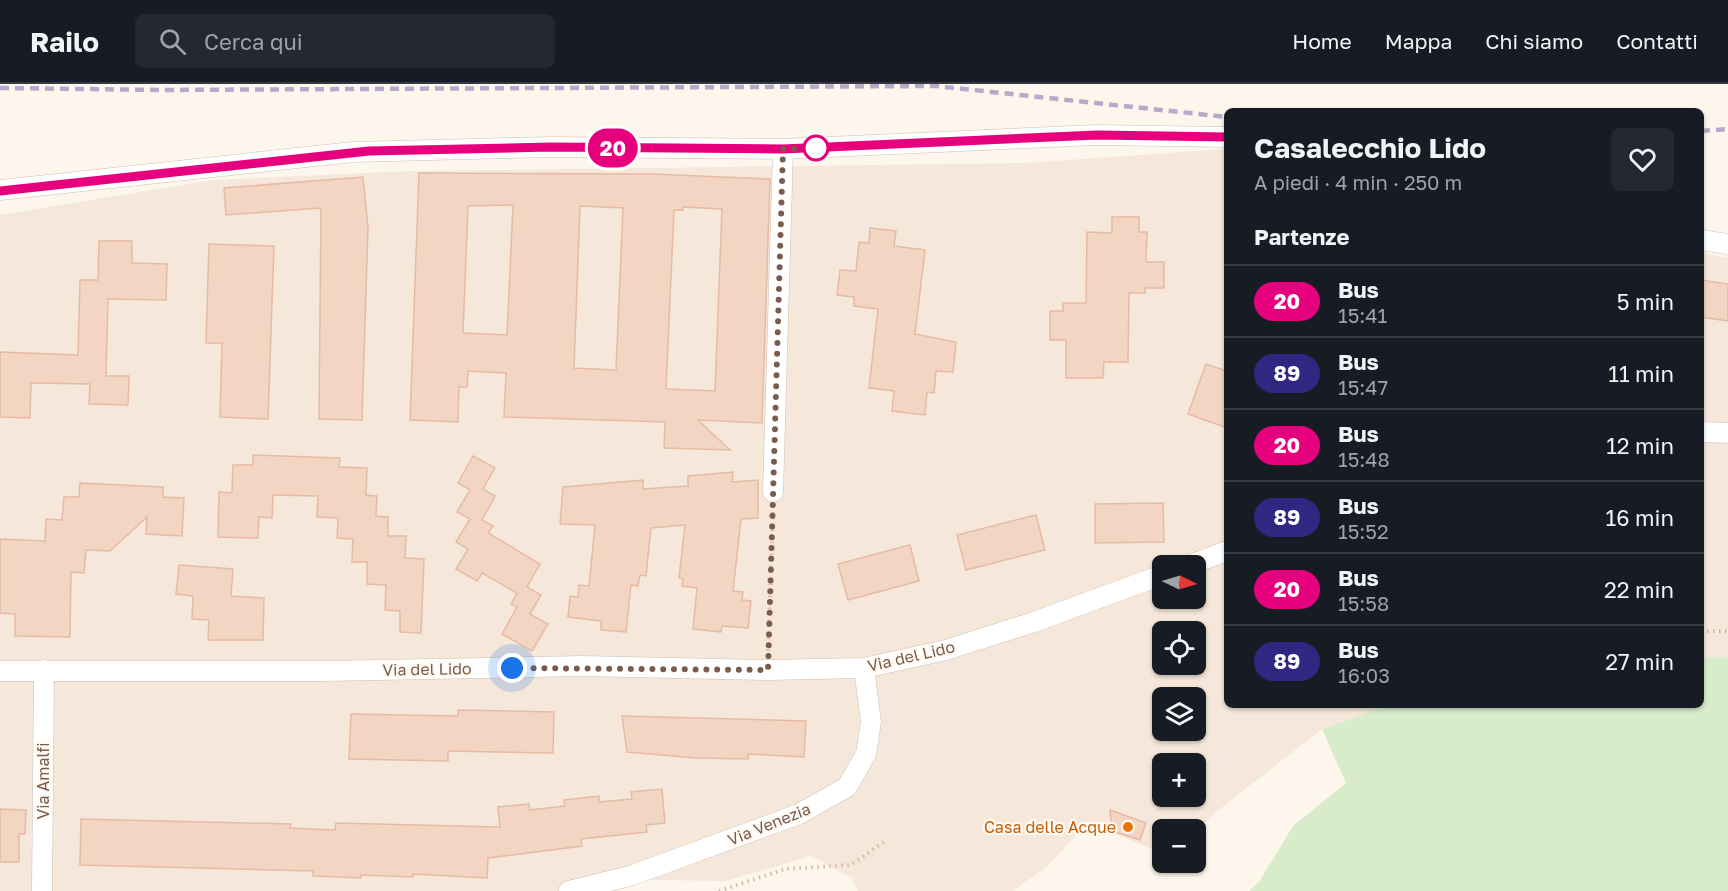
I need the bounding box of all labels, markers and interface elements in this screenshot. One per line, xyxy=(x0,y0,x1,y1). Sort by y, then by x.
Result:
search box xyxy=(135,14,555,68)
text: Railo xyxy=(30,25,99,58)
icon: search xyxy=(156,25,189,58)
text: Cerca qui xyxy=(204,28,303,55)
text: Home xyxy=(1292,28,1352,54)
text: Mappa xyxy=(1385,28,1452,54)
text: Chi siamo xyxy=(1485,28,1583,54)
text: Contatti xyxy=(1616,28,1698,54)
line badge: 20 xyxy=(586,128,640,168)
button: heart xyxy=(1611,128,1674,191)
text: Casalecchio Lido xyxy=(1254,131,1486,164)
text: 20 xyxy=(600,135,626,161)
unlabelled marker xyxy=(803,135,829,161)
text: A piedi · 4 min · 250 m xyxy=(1254,170,1462,194)
text: Partenze xyxy=(1254,223,1349,250)
text: Bus xyxy=(1338,276,1379,303)
text: 20 xyxy=(1274,288,1300,314)
text: 5 min xyxy=(1617,288,1674,315)
text: 15:41 xyxy=(1338,303,1387,327)
text: Bus xyxy=(1338,348,1379,375)
text: 89 xyxy=(1274,360,1300,386)
text: 11 min xyxy=(1608,360,1674,387)
text: 15:47 xyxy=(1338,375,1388,399)
text: Bus xyxy=(1338,420,1379,447)
text: 20 xyxy=(1274,432,1300,458)
text: 12 min xyxy=(1606,432,1674,459)
text: 15:48 xyxy=(1338,447,1390,471)
text: Bus xyxy=(1338,492,1379,519)
text: 89 xyxy=(1274,504,1300,530)
text: 16 min xyxy=(1606,504,1674,531)
text: 15:52 xyxy=(1338,519,1389,543)
north arrow xyxy=(1152,555,1206,609)
map controls xyxy=(1152,555,1206,873)
text: Bus xyxy=(1338,564,1379,591)
text: 20 xyxy=(1274,576,1300,602)
text: 22 min xyxy=(1604,576,1674,603)
text: 15:58 xyxy=(1338,591,1389,615)
button: locate xyxy=(1152,621,1206,675)
street label: Via del Lido xyxy=(865,636,957,676)
text: Bus xyxy=(1338,636,1379,663)
text: 89 xyxy=(1274,648,1300,674)
text: 27 min xyxy=(1605,648,1674,675)
your location xyxy=(497,653,527,683)
street label: Via del Lido xyxy=(382,658,472,680)
text: 16:03 xyxy=(1338,663,1390,687)
button: layers xyxy=(1152,687,1206,741)
street label: Via Amalfi xyxy=(33,743,53,819)
button: + xyxy=(1152,753,1206,807)
street label: Via Venezia xyxy=(725,798,813,850)
place label: Casa delle Acque xyxy=(984,817,1116,837)
button: − xyxy=(1152,819,1206,873)
marker: Casa delle Acque xyxy=(1121,820,1135,834)

